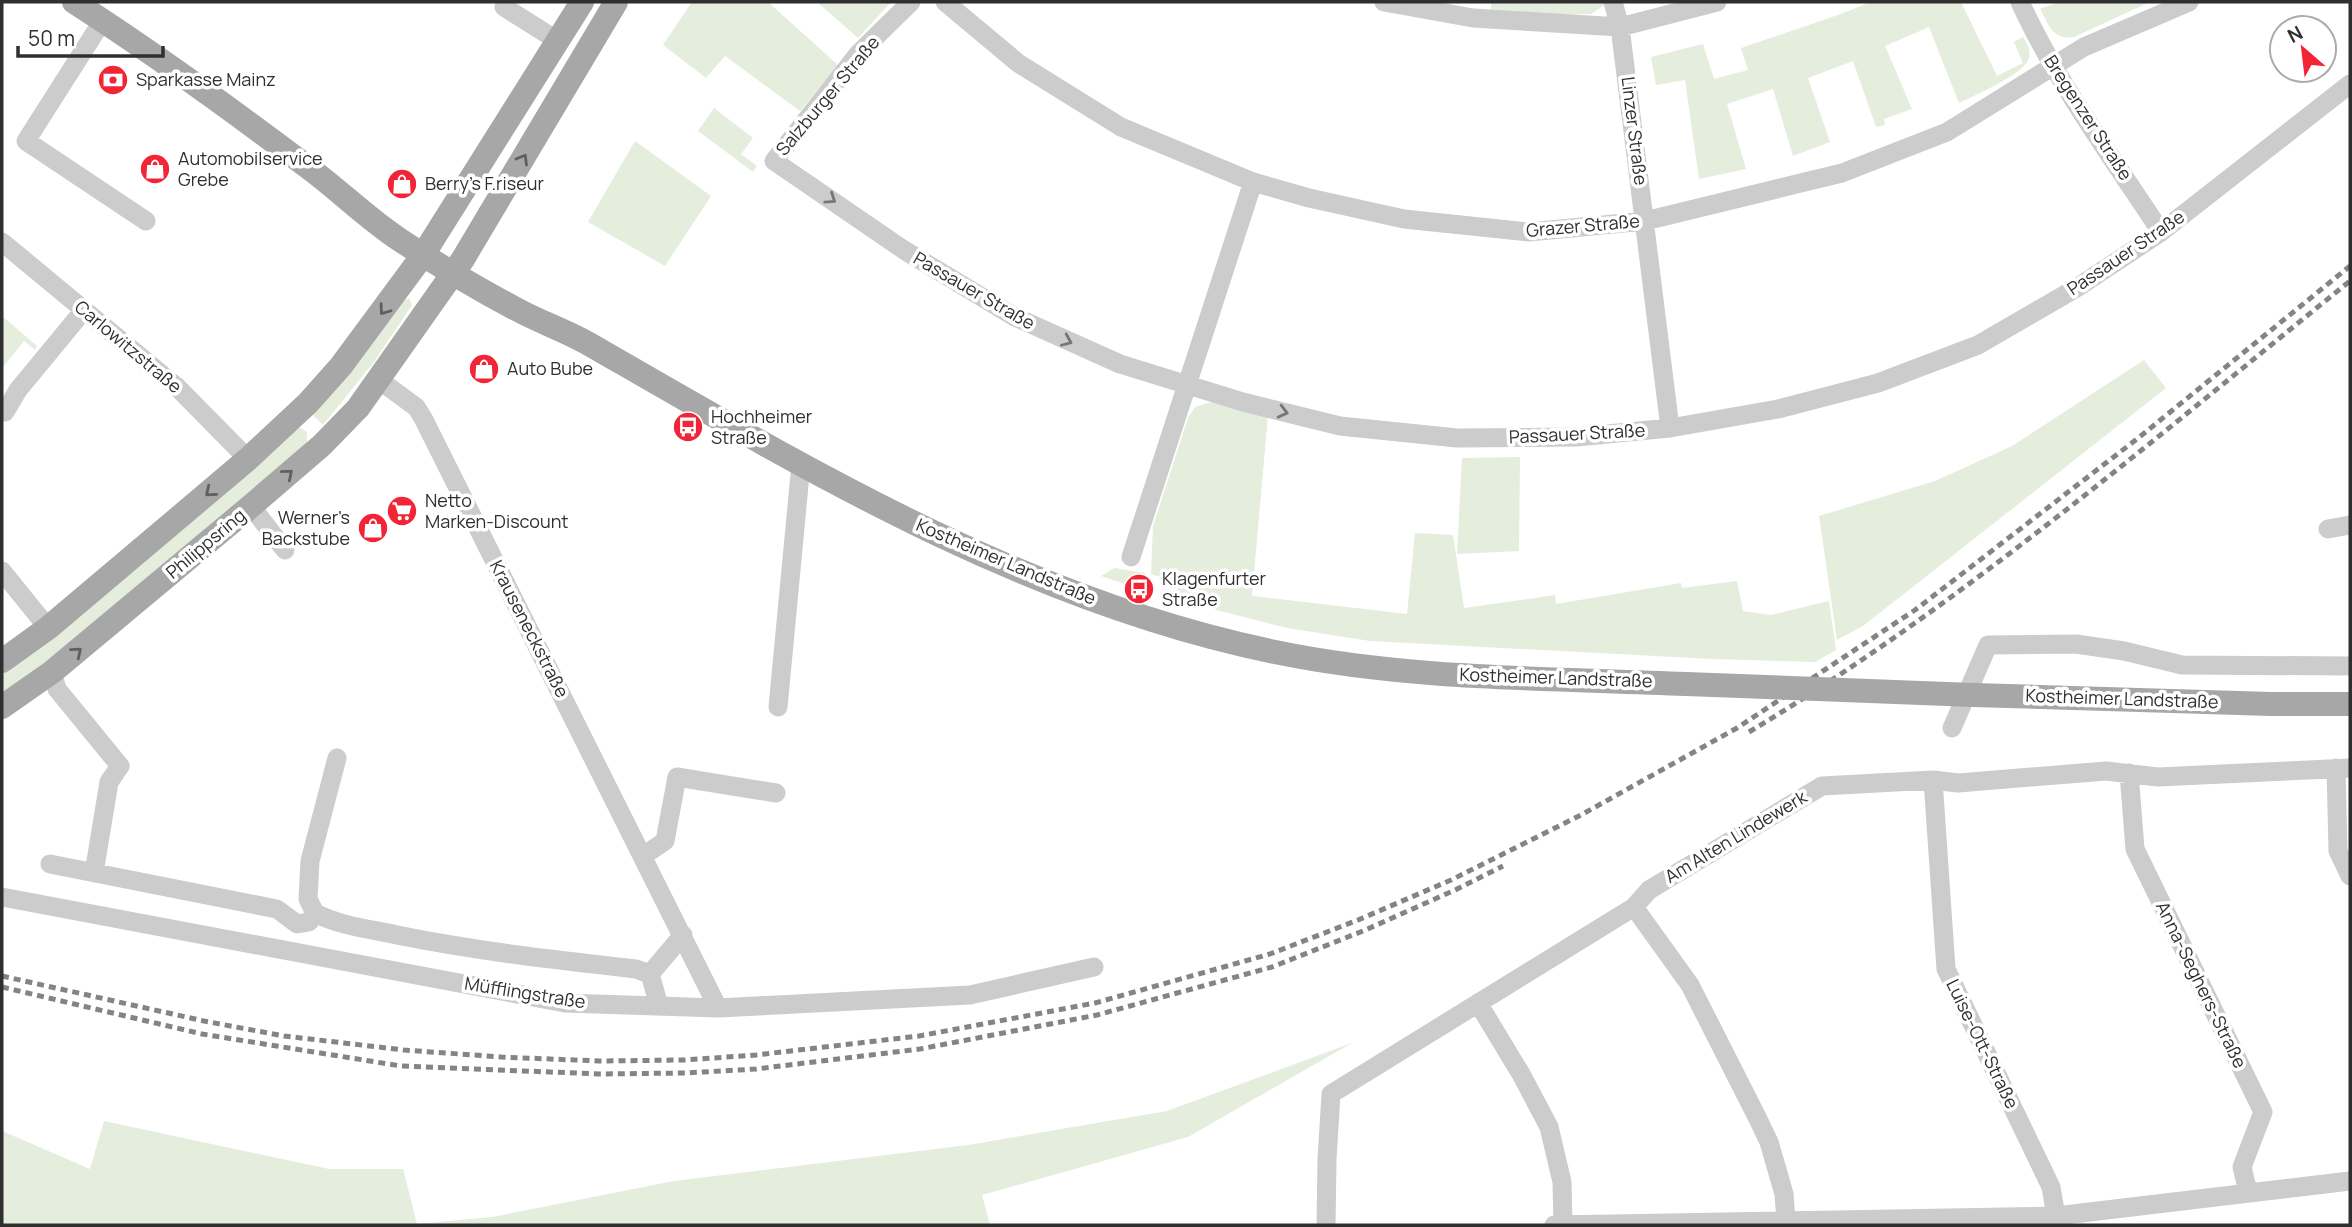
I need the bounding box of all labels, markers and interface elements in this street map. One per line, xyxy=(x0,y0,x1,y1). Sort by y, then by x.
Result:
scale bar xyxy=(18,14,163,58)
north arrow xyxy=(2268,14,2338,84)
text: N xyxy=(2283,19,2307,49)
text: 50 m xyxy=(28,24,75,52)
street label: Salzburger Straße xyxy=(770,30,884,160)
street label: Bregenzer Straße xyxy=(2039,50,2138,185)
bank icon: Sparkasse Mainz xyxy=(96,63,130,97)
place label: Sparkasse Mainz xyxy=(136,67,276,91)
street label: Linzer Straße xyxy=(1616,75,1654,187)
place label: Automobilservice Grebe xyxy=(178,146,323,191)
shop icon: Automobilservice Grebe xyxy=(138,152,172,186)
one-way arrow xyxy=(515,153,528,166)
shop icon: Berry's F.riseur xyxy=(385,167,419,201)
place label: Berry's F.riseur xyxy=(425,171,544,195)
one-way arrow xyxy=(823,191,836,204)
street label: Passauer Straße xyxy=(2062,204,2189,300)
street label: Grazer Straße xyxy=(1525,208,1641,242)
street label: Passauer Straße xyxy=(909,246,1040,335)
street label: Carlowitzstraße xyxy=(70,294,187,398)
one-way arrow xyxy=(379,302,392,315)
one-way arrow xyxy=(1060,333,1073,347)
shop icon: Auto Bube xyxy=(467,352,501,386)
place label: Auto Bube xyxy=(507,356,593,380)
one-way arrow xyxy=(1277,403,1289,418)
place label: Hochheimer Straße xyxy=(711,404,813,449)
bus stop icon: Hochheimer Straße xyxy=(671,410,705,444)
street label: Passauer Straße xyxy=(1508,417,1646,449)
one-way arrow xyxy=(280,470,293,482)
one-way arrow xyxy=(205,484,218,496)
place label: Netto Marken-Discount xyxy=(425,488,569,533)
supermarket icon: Netto Marken-Discount xyxy=(385,494,419,528)
street label: Philippsring xyxy=(161,503,250,584)
place label: Werner's Backstube xyxy=(262,505,350,550)
shop icon: Werner's Backstube xyxy=(356,511,390,545)
street label: Kostheimer Landstraße xyxy=(913,512,1100,610)
street label: Krauseneckstraße xyxy=(485,556,575,701)
place label: Klagenfurter Straße xyxy=(1162,566,1266,611)
bus stop icon: Klagenfurter Straße xyxy=(1122,572,1156,606)
one-way arrow xyxy=(68,648,81,660)
street label: Kostheimer Landstraße xyxy=(1459,662,1653,692)
street label: Kostheimer Landstraße xyxy=(2025,683,2219,713)
street label: Am Alten Lindewerk xyxy=(1660,784,1812,888)
street label: Anna-Seghers-Straße xyxy=(2151,897,2253,1072)
street label: Müfflingstraße xyxy=(463,971,587,1013)
street label: Luise-Ott-Straße xyxy=(1941,975,2025,1112)

